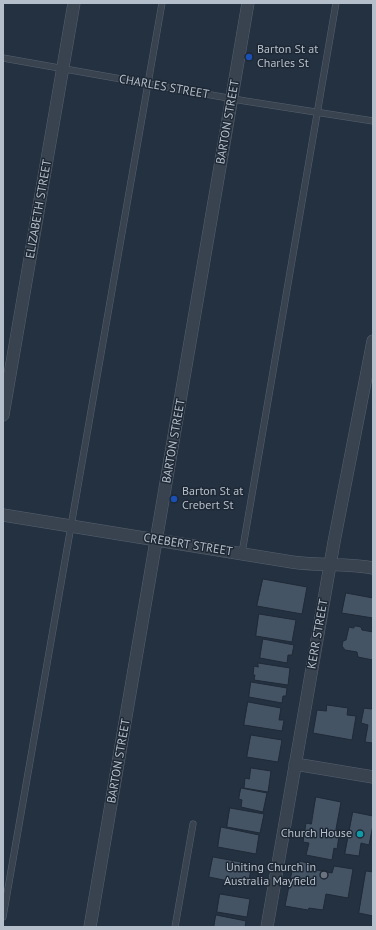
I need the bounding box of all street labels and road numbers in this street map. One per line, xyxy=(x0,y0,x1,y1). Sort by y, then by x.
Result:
street label: CHARLES STREET xyxy=(118,72,210,102)
street label: BARTON STREET xyxy=(213,79,243,165)
street label: ELIZABETH STREET xyxy=(23,158,55,260)
street label: BARTON STREET xyxy=(159,398,189,484)
street label: CREBERT STREET xyxy=(143,531,233,559)
street label: KERR STREET xyxy=(305,598,331,670)
street label: BARTON STREET xyxy=(104,718,134,804)

